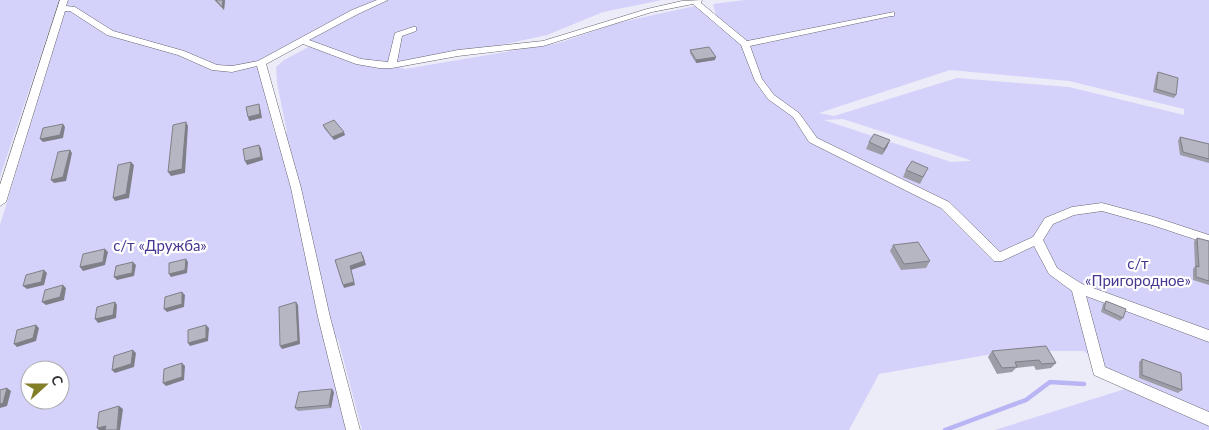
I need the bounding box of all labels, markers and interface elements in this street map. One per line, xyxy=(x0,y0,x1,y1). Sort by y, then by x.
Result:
park label: с/т «Дружба» xyxy=(113,236,207,254)
park label: с/т «Пригородное» xyxy=(1085,254,1191,289)
north arrow xyxy=(20,360,70,410)
text: С xyxy=(48,373,67,388)

